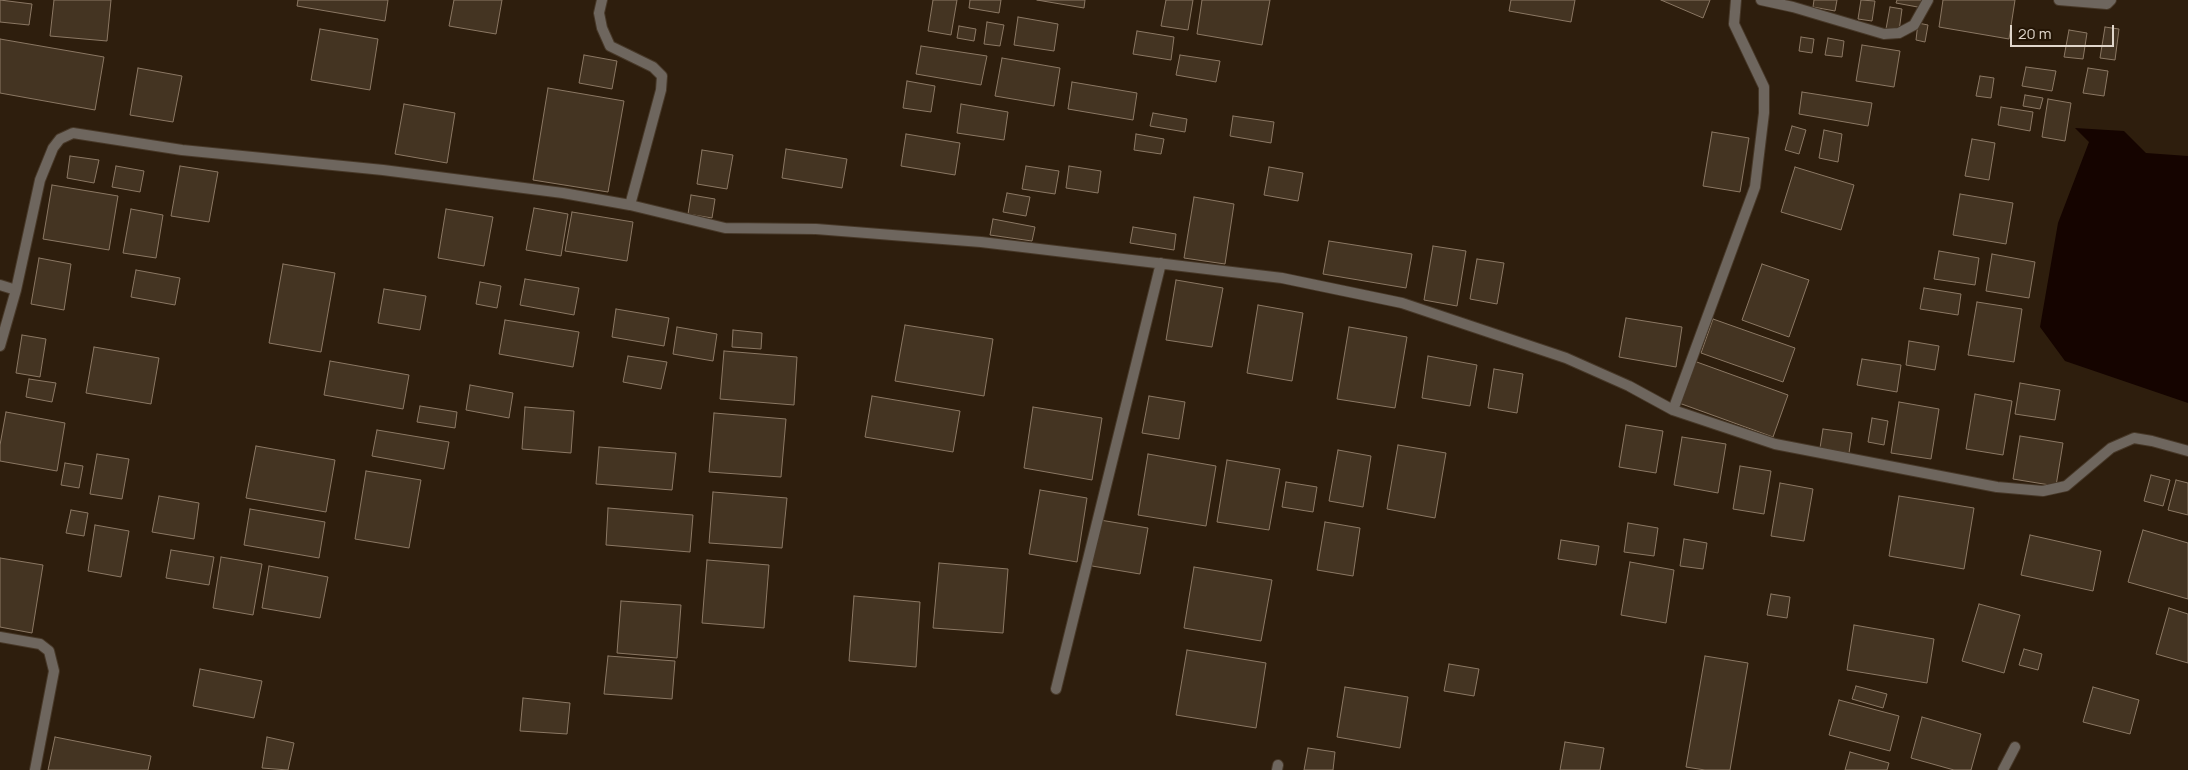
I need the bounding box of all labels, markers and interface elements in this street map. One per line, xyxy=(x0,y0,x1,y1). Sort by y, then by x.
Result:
scale bar xyxy=(2013,15,2117,47)
text: 20 m xyxy=(2018,23,2051,44)

